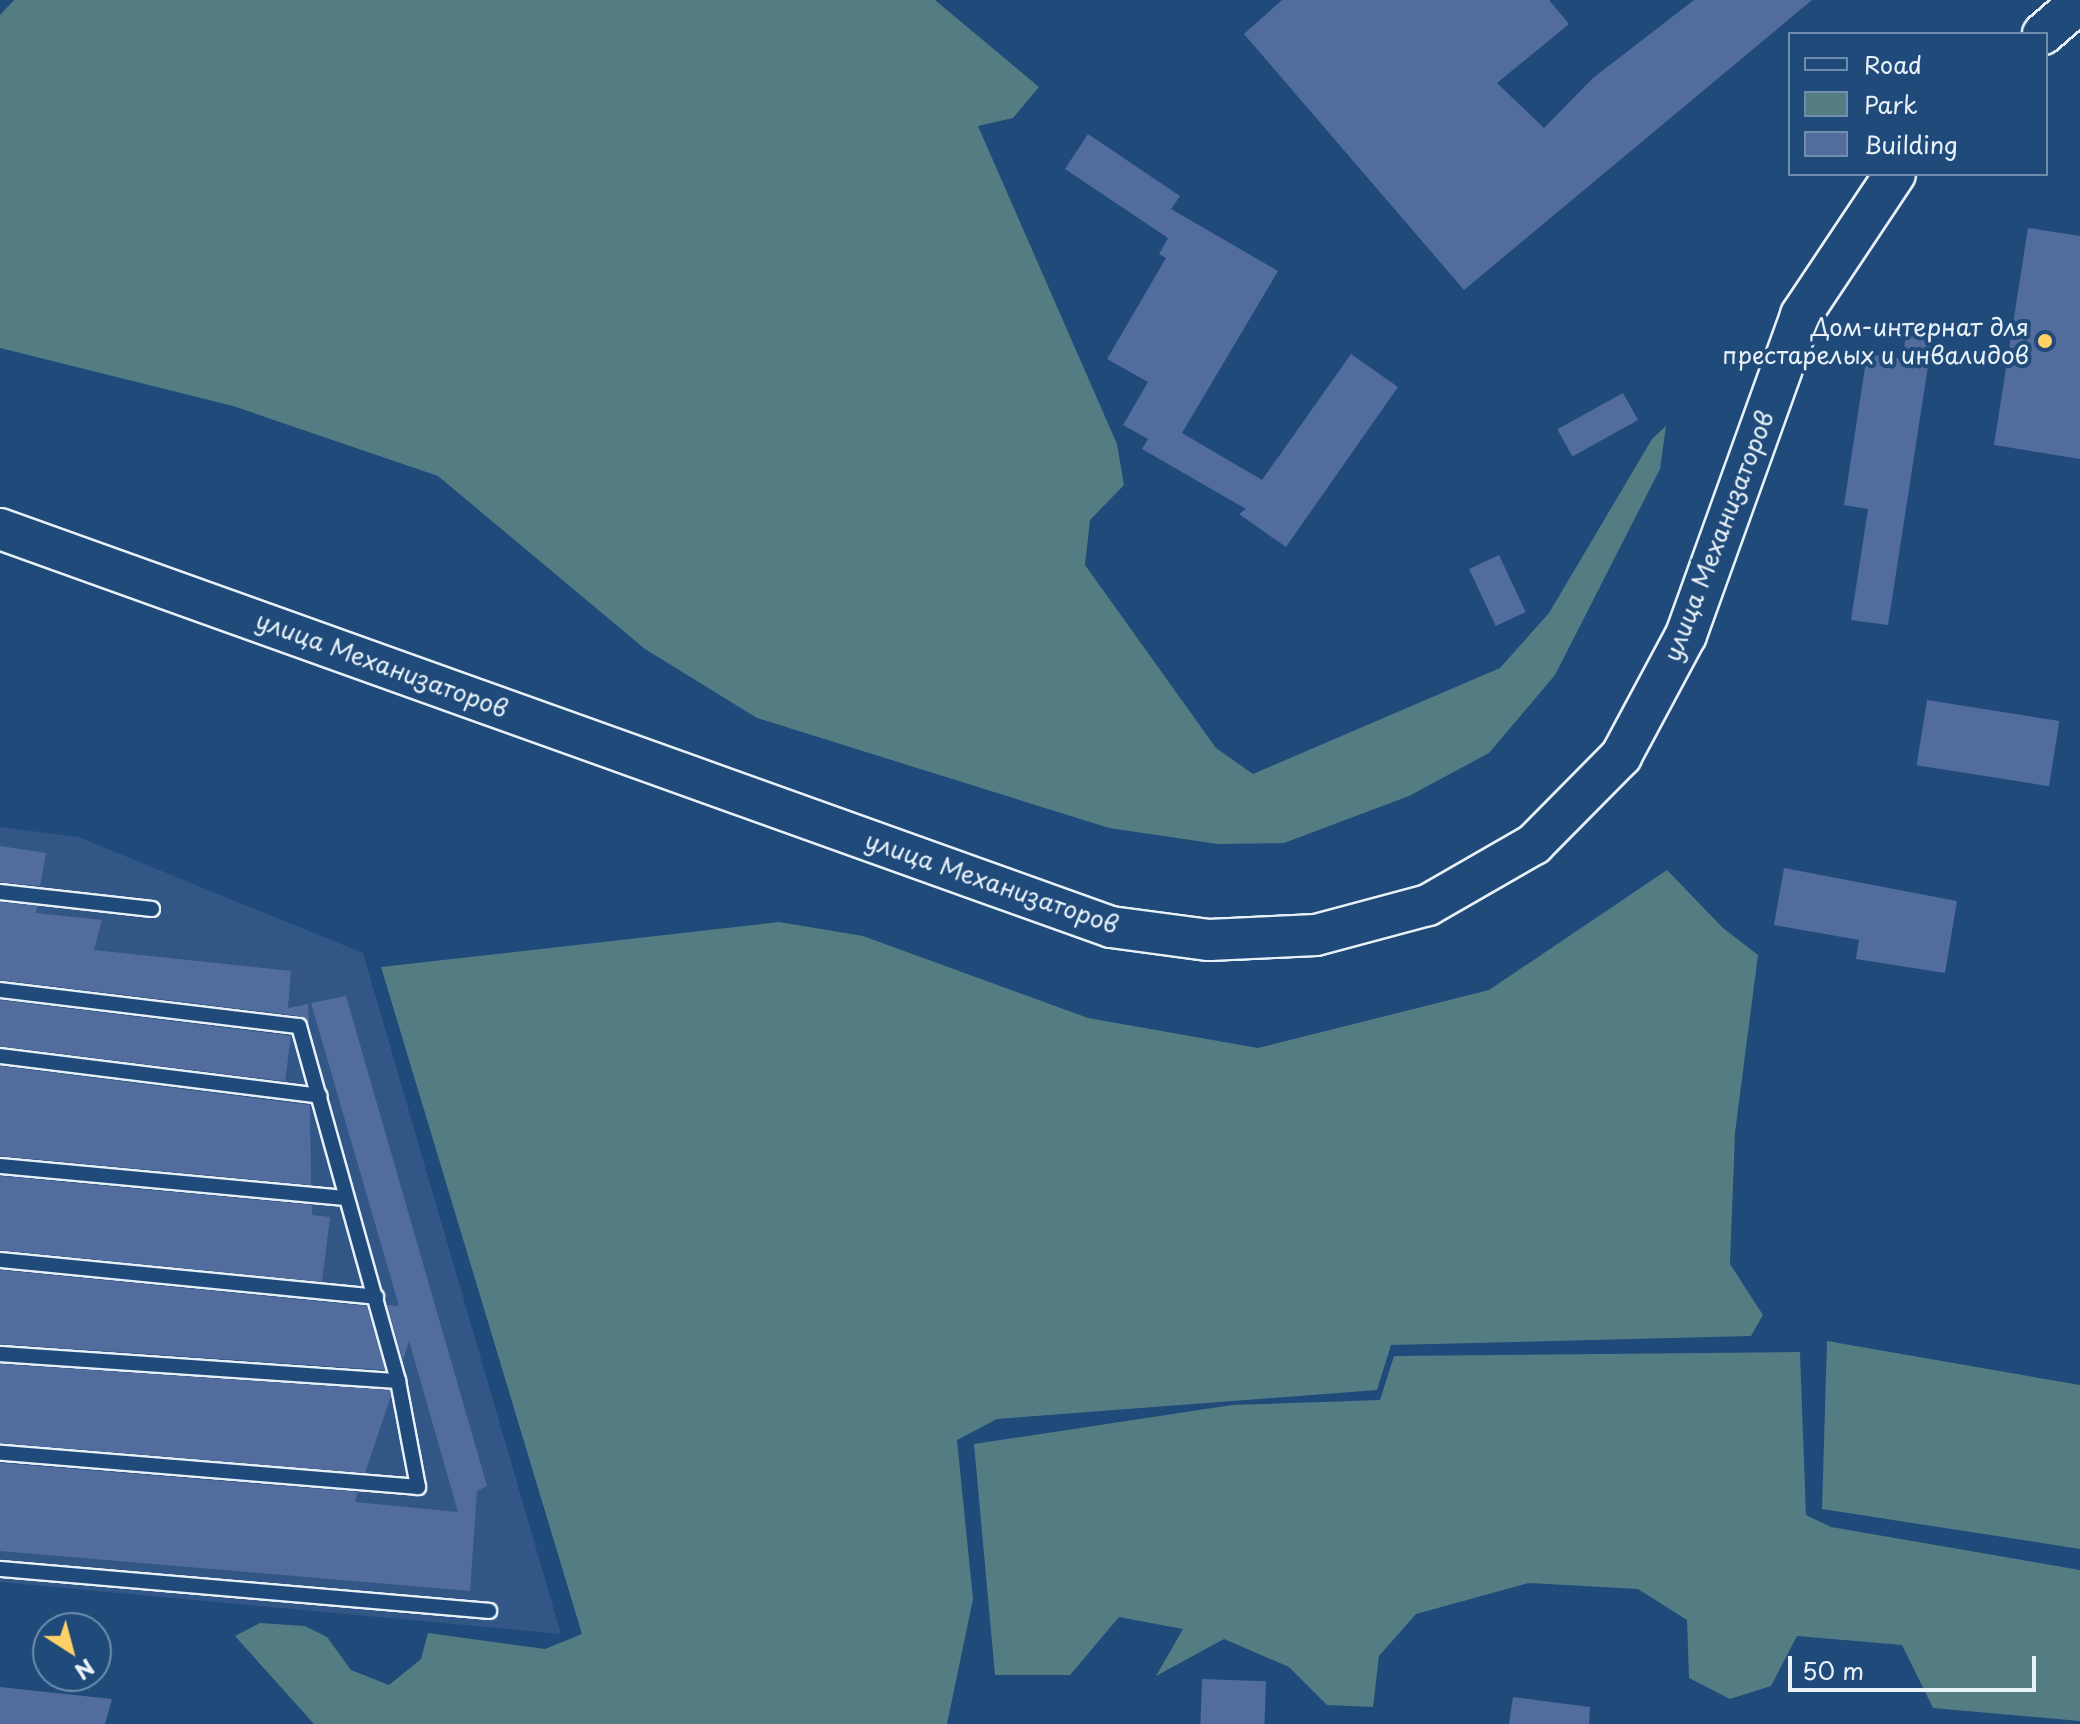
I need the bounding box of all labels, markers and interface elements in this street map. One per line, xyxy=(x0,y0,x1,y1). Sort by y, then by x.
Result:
legend xyxy=(1788,32,2048,176)
text: Road xyxy=(1864,46,1922,82)
text: Park xyxy=(1864,86,1918,122)
text: Building xyxy=(1864,126,1958,162)
place label: Дом-интернат для престарелых и инвалидов xyxy=(1721,313,2029,369)
marker: Дом-интернат для престарелых и инвалидов xyxy=(2036,332,2054,350)
street label: улица Механизаторов xyxy=(1657,406,1779,666)
street label: улица Механизаторов xyxy=(252,605,512,723)
street label: улица Механизаторов xyxy=(861,825,1123,939)
north arrow xyxy=(32,1612,112,1692)
scale bar xyxy=(1792,1640,2040,1690)
text: N xyxy=(68,1652,102,1689)
text: 50 m xyxy=(1802,1652,1864,1688)

